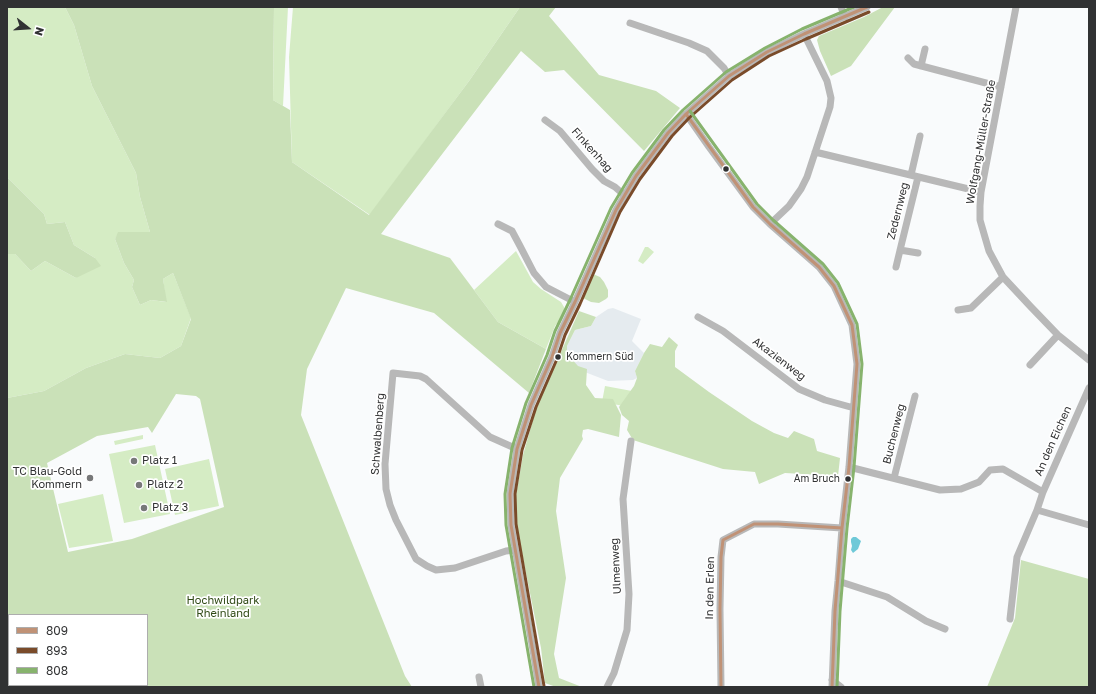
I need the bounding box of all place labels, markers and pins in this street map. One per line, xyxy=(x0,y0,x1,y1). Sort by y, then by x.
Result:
unlabelled marker xyxy=(721,164,731,174)
place label: Kommern Süd xyxy=(566,351,633,363)
marker: Kommern Süd xyxy=(553,352,563,362)
place label: Platz 1 xyxy=(142,454,177,468)
marker: Platz 1 xyxy=(129,456,139,466)
place label: TC Blau-Gold Kommern xyxy=(13,465,82,491)
marker: TC Blau-Gold Kommern xyxy=(85,473,95,483)
place label: Am Bruch xyxy=(794,473,840,485)
marker: Am Bruch xyxy=(843,474,853,484)
place label: Platz 2 xyxy=(147,478,183,492)
marker: Platz 2 xyxy=(134,480,144,490)
place label: Platz 3 xyxy=(152,501,188,515)
marker: Platz 3 xyxy=(139,503,149,513)

